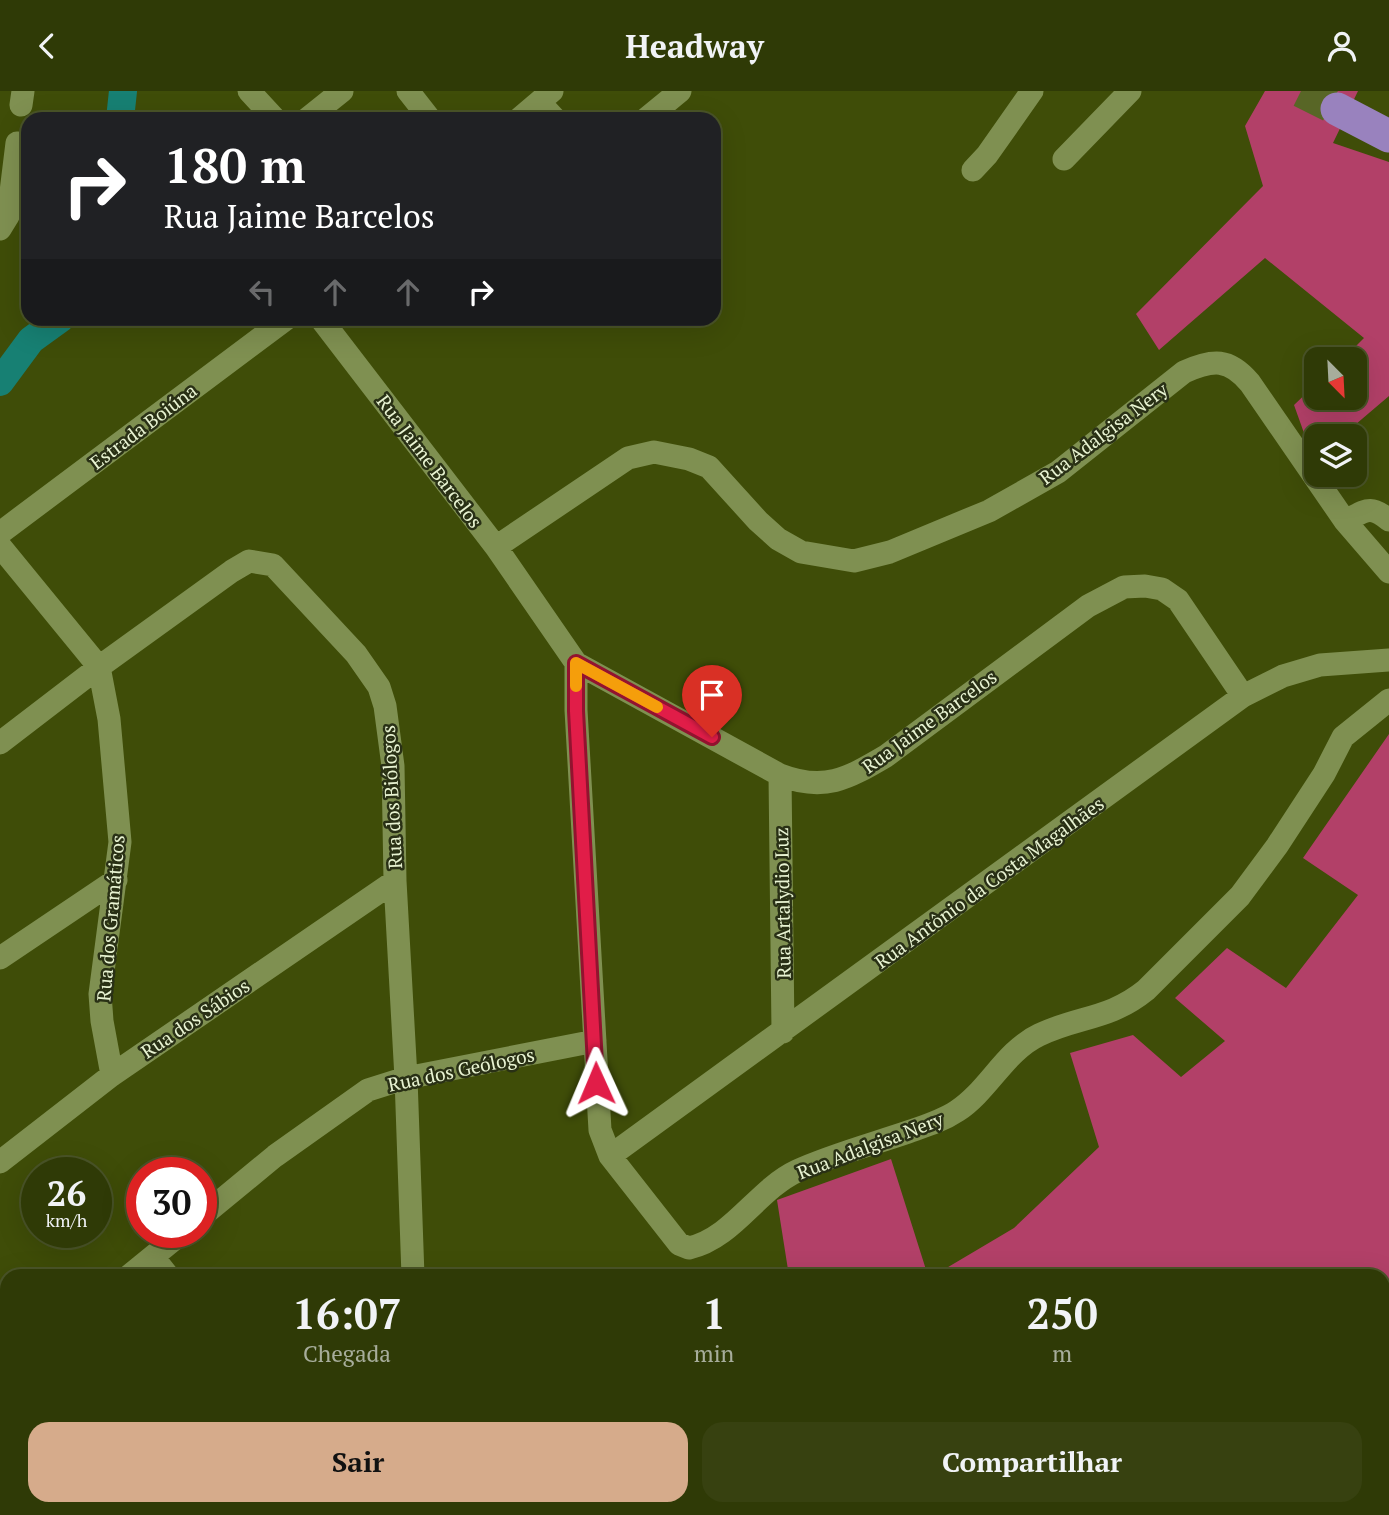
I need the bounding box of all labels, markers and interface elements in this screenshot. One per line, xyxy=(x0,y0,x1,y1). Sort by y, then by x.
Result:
text: Headway xyxy=(625,25,764,67)
icon: back xyxy=(28,27,66,65)
icon: person xyxy=(1323,27,1361,65)
text: 180 m xyxy=(164,132,306,197)
icon: right xyxy=(49,140,140,231)
text: Rua Jaime Barcelos xyxy=(164,195,435,237)
icon: left xyxy=(243,273,281,311)
icon: ahead xyxy=(316,273,354,311)
icon: ahead xyxy=(389,273,427,311)
icon: right xyxy=(462,273,500,311)
north arrow xyxy=(1304,347,1367,409)
map controls xyxy=(1304,347,1367,487)
street label: Rua Adalgisa Nery xyxy=(1034,376,1173,489)
street label: Estrada Boiúna xyxy=(84,377,202,474)
street label: Rua Jaime Barcelos xyxy=(372,389,488,533)
button: layers xyxy=(1304,424,1367,487)
street label: Rua Jaime Barcelos xyxy=(857,664,1001,778)
pin xyxy=(682,665,742,737)
icon: arrive xyxy=(693,676,731,714)
street label: Rua dos Biólogos xyxy=(375,724,407,870)
street label: Rua Antônio da Costa Magalhães xyxy=(870,790,1108,974)
street label: Rua Artalydio Luz xyxy=(768,827,796,979)
street label: Rua dos Gramáticos xyxy=(90,834,130,1002)
street label: Rua dos Sábios xyxy=(136,972,254,1064)
street label: Rua dos Geólogos xyxy=(385,1041,537,1097)
position arrow xyxy=(559,1046,633,1120)
street label: Rua Adalgisa Nery xyxy=(793,1105,947,1184)
speed limit sign: 30 xyxy=(126,1157,217,1248)
text: 26 xyxy=(47,1170,86,1216)
text: km/h xyxy=(46,1208,87,1232)
text: 16:07 xyxy=(292,1285,402,1341)
text: 1 xyxy=(702,1285,726,1341)
text: 250 xyxy=(1027,1285,1098,1341)
text: Chegada xyxy=(303,1338,391,1369)
text: min xyxy=(694,1338,734,1369)
text: m xyxy=(1052,1338,1072,1369)
button: Sair xyxy=(28,1422,688,1502)
button: Compartilhar xyxy=(702,1422,1362,1502)

